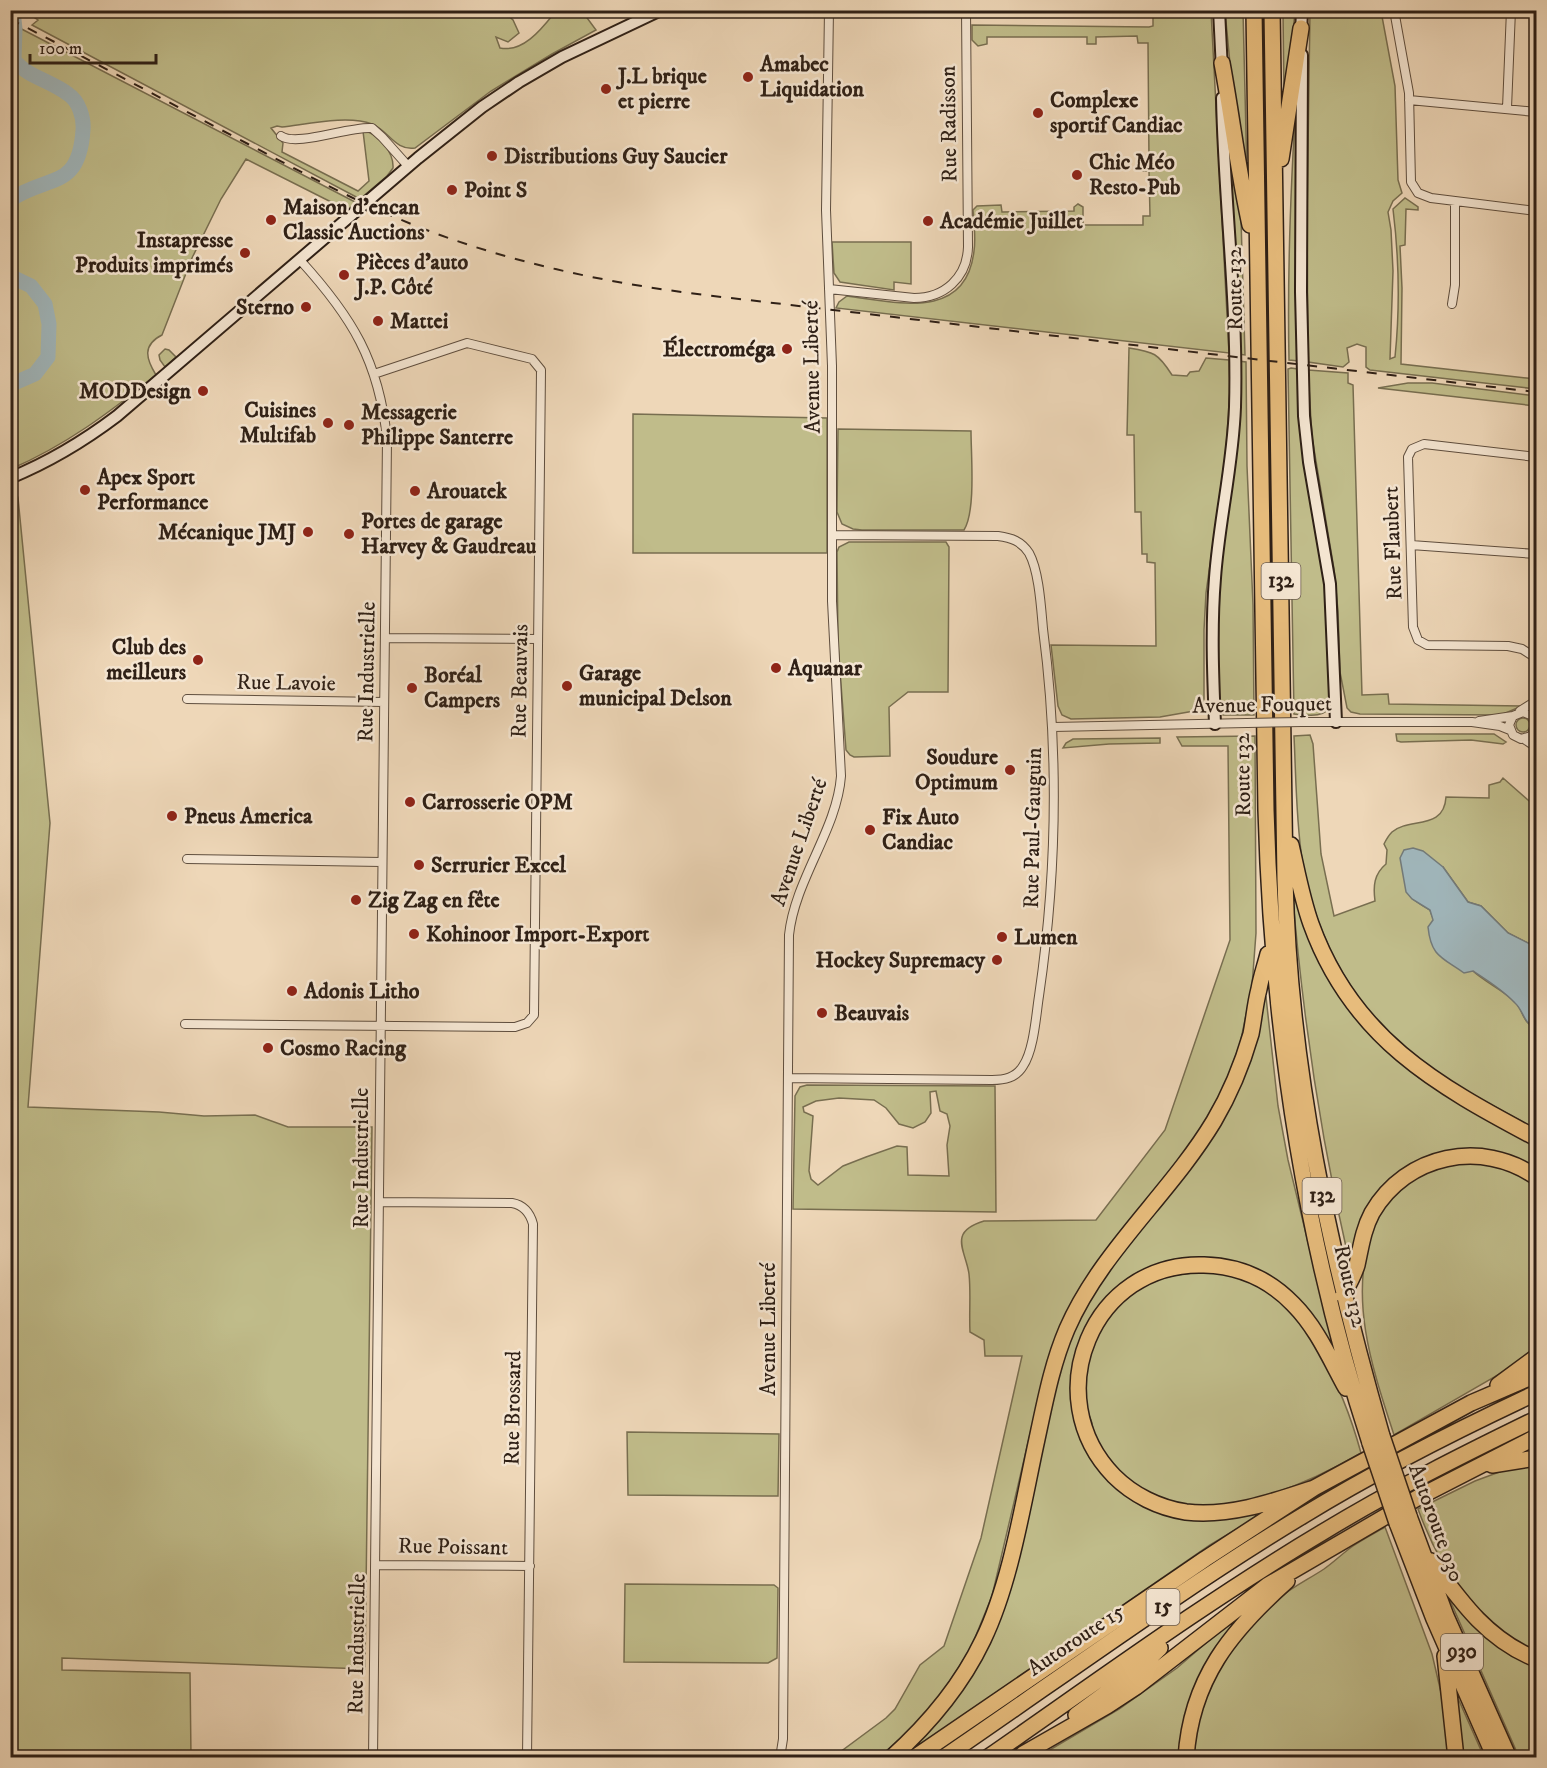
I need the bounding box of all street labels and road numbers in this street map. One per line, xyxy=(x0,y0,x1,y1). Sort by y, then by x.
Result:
street label: Rue Radisson xyxy=(934,65,964,183)
street label: Route 132 xyxy=(1221,247,1249,331)
street label: Avenue Liberté xyxy=(797,300,827,434)
street label: Rue Flaubert xyxy=(1378,486,1408,600)
road number: 132 xyxy=(1262,563,1300,599)
street label: Rue Industrielle xyxy=(352,601,382,743)
street label: Rue Beauvais xyxy=(506,624,534,738)
street label: Rue Lavoie xyxy=(236,669,336,697)
street label: Avenue Fouquet xyxy=(1192,690,1332,720)
street label: Route 132 xyxy=(1229,733,1257,817)
street label: Rue Paul-Gauguin xyxy=(1018,747,1048,909)
street label: Avenue Liberté xyxy=(765,775,833,909)
street label: Rue Industrielle xyxy=(348,1088,375,1228)
road number: 132 xyxy=(1302,1178,1342,1214)
street label: Route 132 xyxy=(1327,1242,1373,1330)
street label: Avenue Liberté xyxy=(755,1262,782,1396)
street label: Rue Brossard xyxy=(498,1350,528,1466)
street label: Autoroute 930 xyxy=(1402,1460,1470,1586)
street label: Rue Poissant xyxy=(398,1533,508,1561)
street label: Rue Industrielle xyxy=(342,1573,372,1715)
road number: 15 xyxy=(1146,1589,1180,1625)
street label: Autoroute 15 xyxy=(1022,1598,1130,1682)
road number: 930 xyxy=(1441,1634,1483,1670)

